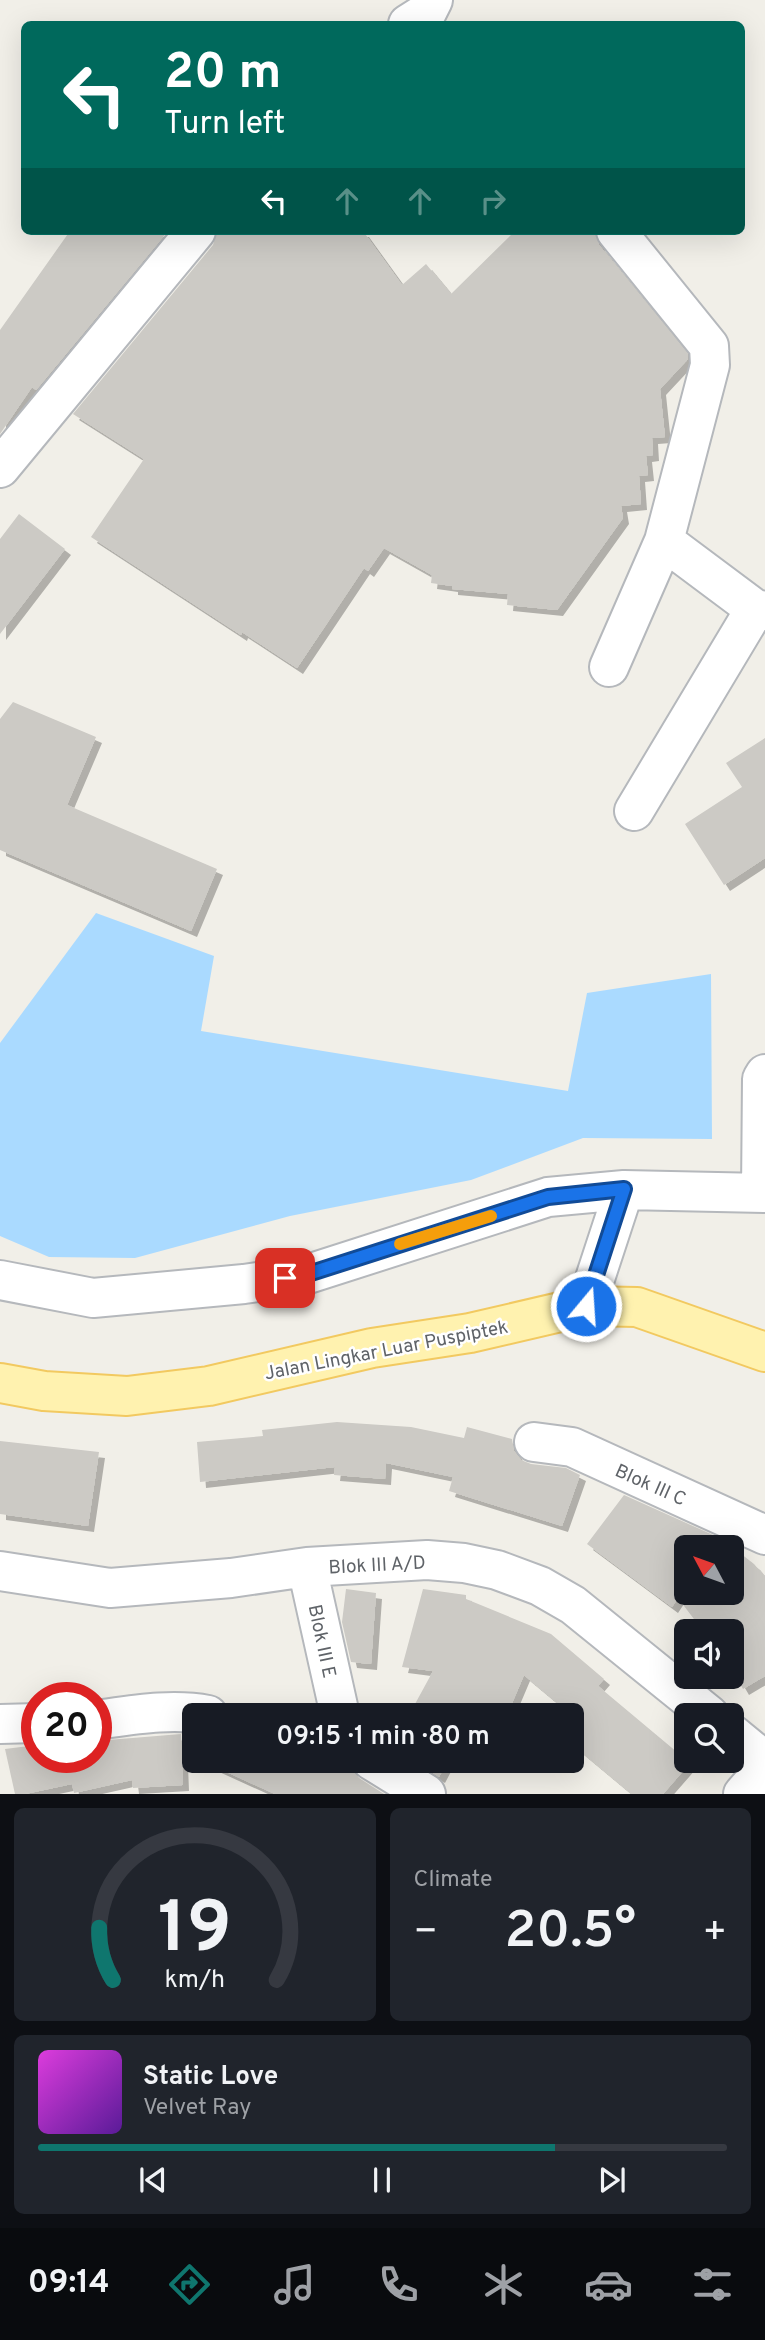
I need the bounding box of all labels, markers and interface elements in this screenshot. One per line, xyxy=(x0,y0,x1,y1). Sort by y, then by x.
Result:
text: 20 m xyxy=(164,44,281,106)
icon: left xyxy=(49,49,140,140)
text: Turn left xyxy=(164,105,285,145)
icon: left xyxy=(255,182,293,220)
icon: ahead xyxy=(328,182,366,220)
icon: ahead xyxy=(401,182,439,220)
icon: right xyxy=(474,182,512,220)
pin xyxy=(255,1248,315,1308)
icon: arrive xyxy=(266,1259,304,1297)
position arrow xyxy=(549,1269,623,1343)
street label: Jalan Lingkar Luar Puspiptek xyxy=(262,1316,510,1386)
street label: Blok III C xyxy=(611,1460,689,1512)
north arrow xyxy=(674,1535,744,1605)
map controls xyxy=(674,1535,744,1773)
street label: Blok III A/D xyxy=(328,1551,426,1581)
street label: Blok III E xyxy=(302,1603,341,1680)
button: sound xyxy=(674,1619,744,1689)
speed limit sign: 20 xyxy=(21,1682,112,1773)
button: search xyxy=(674,1703,744,1773)
text: 09:15 · 1 min · 80 m xyxy=(276,1721,490,1754)
text: Climate xyxy=(414,1866,492,1895)
text: 19 xyxy=(158,1887,232,1979)
text: 20.5° xyxy=(504,1900,636,1966)
text: − xyxy=(414,1909,438,1958)
text: + xyxy=(702,1909,727,1958)
text: km/h xyxy=(164,1965,225,1997)
text: Static Love xyxy=(143,2061,278,2094)
text: Velvet Ray xyxy=(143,2094,251,2123)
icon: previous xyxy=(134,2161,172,2199)
icon: pause xyxy=(363,2161,401,2199)
icon: next xyxy=(593,2161,631,2199)
icon: directions xyxy=(165,2260,214,2309)
icon: music xyxy=(270,2260,319,2309)
icon: phone xyxy=(374,2260,423,2309)
icon: climate xyxy=(479,2260,528,2309)
icon: car xyxy=(584,2260,633,2309)
icon: filters xyxy=(688,2260,737,2309)
text: 09:14 xyxy=(28,2264,110,2304)

